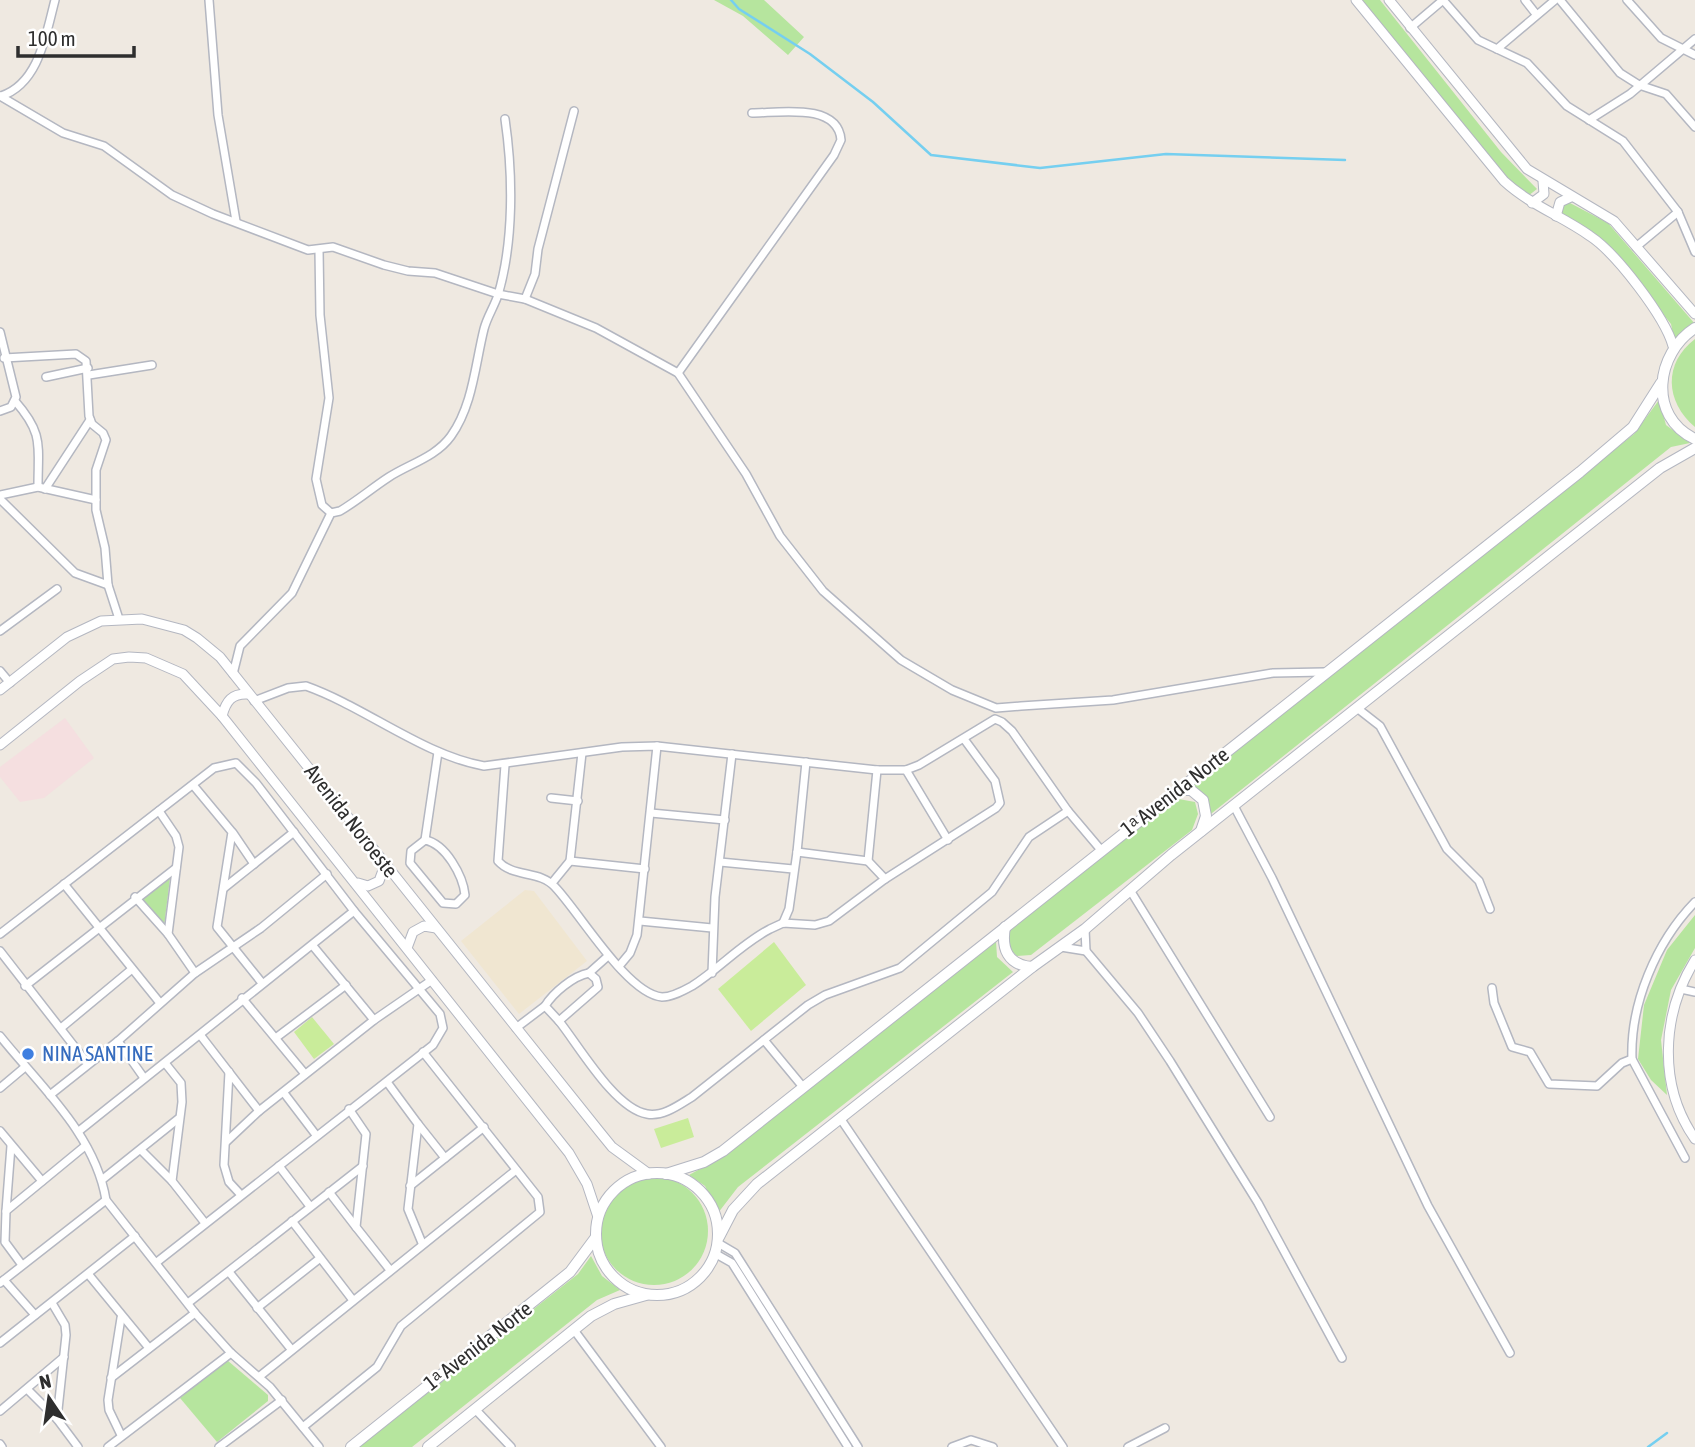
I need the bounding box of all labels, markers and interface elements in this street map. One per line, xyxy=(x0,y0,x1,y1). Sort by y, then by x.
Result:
scale bar xyxy=(18,14,133,58)
text: 100 m xyxy=(28,26,76,50)
street label: 1ᵃ Avenida Norte xyxy=(1116,742,1233,841)
street label: Avenida Noroeste xyxy=(300,759,403,882)
place label: NINA SANTINE xyxy=(42,1041,153,1065)
marker: NINA SANTINE xyxy=(20,1046,36,1062)
street label: 1ᵃ Avenida Norte xyxy=(419,1296,536,1395)
north arrow xyxy=(14,1363,84,1433)
text: N xyxy=(37,1369,53,1393)

